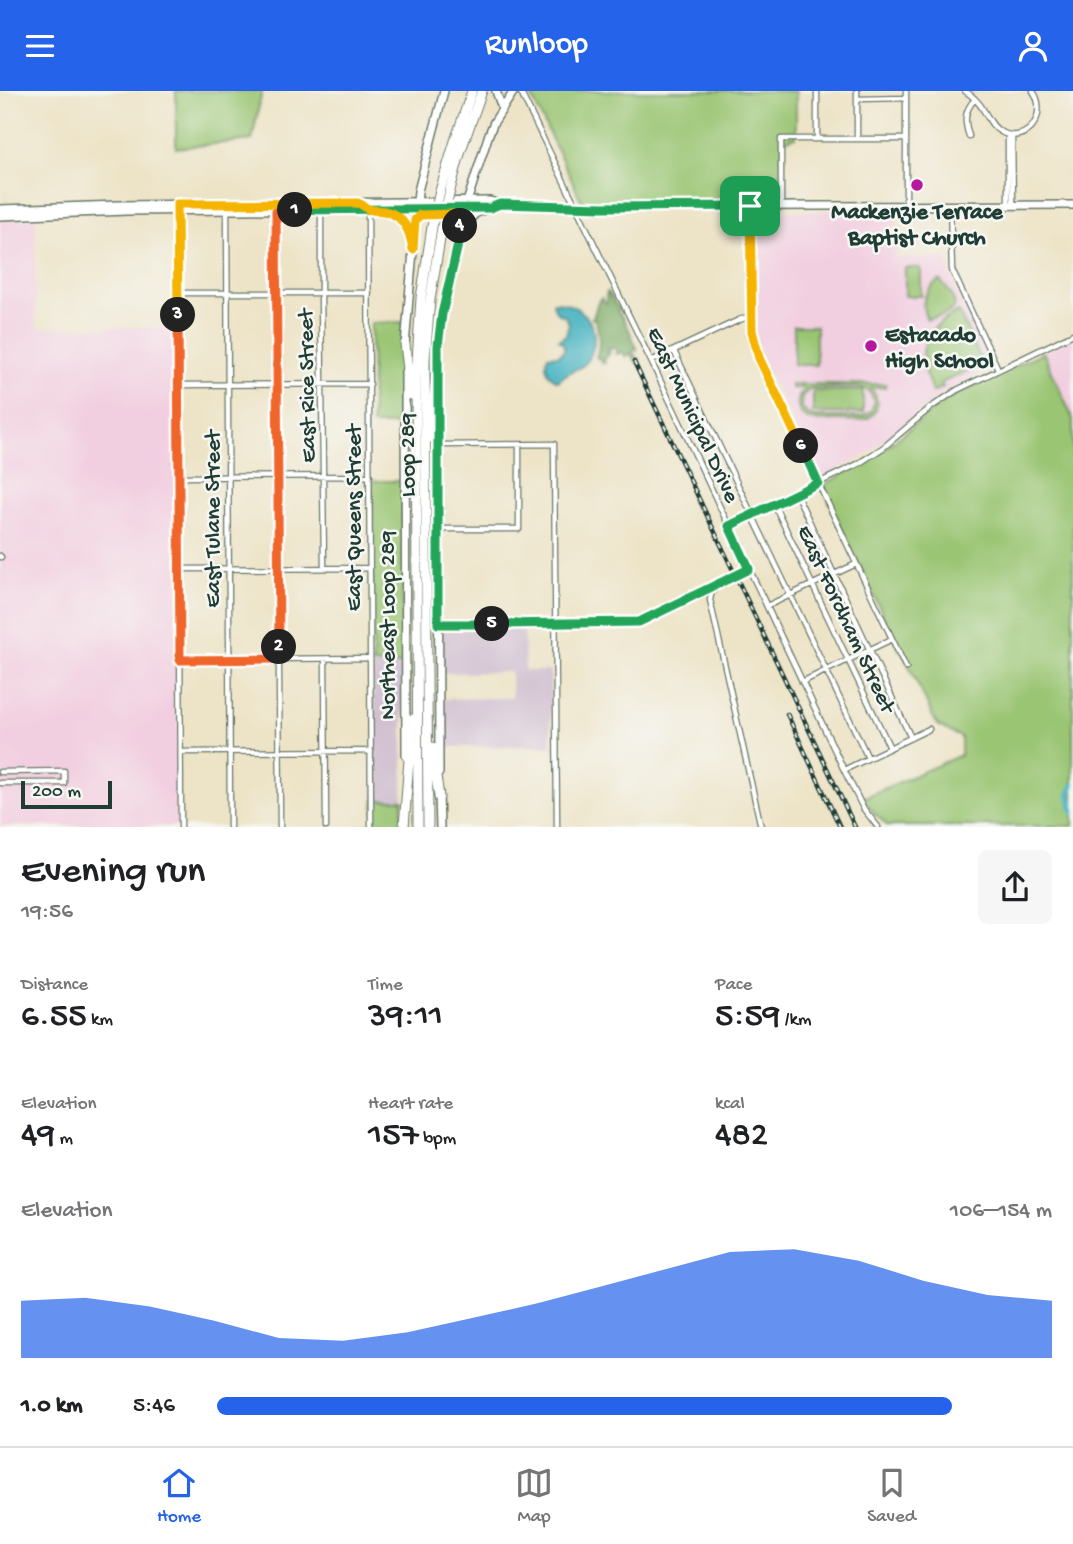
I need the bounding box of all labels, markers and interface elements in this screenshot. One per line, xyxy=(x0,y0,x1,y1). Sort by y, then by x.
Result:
icon: menu xyxy=(21,27,59,65)
text: Runloop xyxy=(485,27,588,65)
icon: person xyxy=(1014,27,1052,65)
pin xyxy=(720,176,780,236)
marker: Mackenzie Terrace Baptist Church xyxy=(909,177,925,193)
icon: arrive xyxy=(731,187,769,225)
pin: 1 xyxy=(278,193,312,227)
text: 1 xyxy=(291,198,298,221)
place label: Mackenzie Terrace Baptist Church xyxy=(831,200,1004,253)
pin: 4 xyxy=(442,209,477,243)
text: 4 xyxy=(455,214,464,237)
pin: 3 xyxy=(160,297,196,333)
text: 3 xyxy=(173,303,182,326)
street label: East Rice Street xyxy=(294,307,323,463)
street label: East Municipal Drive xyxy=(639,323,745,509)
place label: Estacado High School xyxy=(885,323,994,376)
marker: Estacado High School xyxy=(863,338,879,354)
street label: Loop 289 xyxy=(396,412,423,497)
street label: East Queens Street xyxy=(342,423,369,611)
street label: East Tulane Street xyxy=(201,429,228,608)
pin: 6 xyxy=(784,429,818,463)
text: 6 xyxy=(796,434,805,457)
street label: East Fordham Street xyxy=(789,521,901,719)
street label: Northeast Loop 289 xyxy=(376,530,403,720)
pin: 5 xyxy=(475,607,510,641)
text: 5 xyxy=(487,612,497,635)
pin: 2 xyxy=(262,629,296,665)
text: 2 xyxy=(274,635,283,658)
scale bar xyxy=(21,778,112,809)
text: 200 m xyxy=(32,781,81,804)
button: share xyxy=(978,850,1052,924)
text: Evening run xyxy=(21,851,205,895)
text: 19:56 xyxy=(21,899,73,926)
text: Distance xyxy=(21,974,88,997)
text: Time xyxy=(368,974,403,997)
text: Pace xyxy=(715,974,752,997)
text: 6.55 xyxy=(21,997,87,1038)
text: 39:11 xyxy=(368,997,443,1038)
text: 5:59 xyxy=(715,997,780,1038)
text: km xyxy=(87,1009,113,1032)
text: /km xyxy=(780,1009,811,1032)
text: Elevation xyxy=(21,1093,97,1116)
text: Heart rate xyxy=(368,1093,453,1116)
text: kcal xyxy=(715,1093,745,1116)
text: 49 xyxy=(21,1116,55,1157)
text: 157 xyxy=(368,1116,419,1157)
text: 482 xyxy=(715,1116,768,1157)
text: m xyxy=(55,1128,73,1151)
text: bpm xyxy=(419,1128,456,1151)
text: Elevation xyxy=(21,1198,112,1225)
text: 106–154 m xyxy=(950,1198,1052,1225)
text: 1.0 km xyxy=(21,1393,83,1420)
text: 5:46 xyxy=(133,1393,175,1420)
tab: Home xyxy=(157,1464,201,1529)
tab: Map xyxy=(515,1464,553,1529)
tab: Saved xyxy=(867,1464,916,1529)

